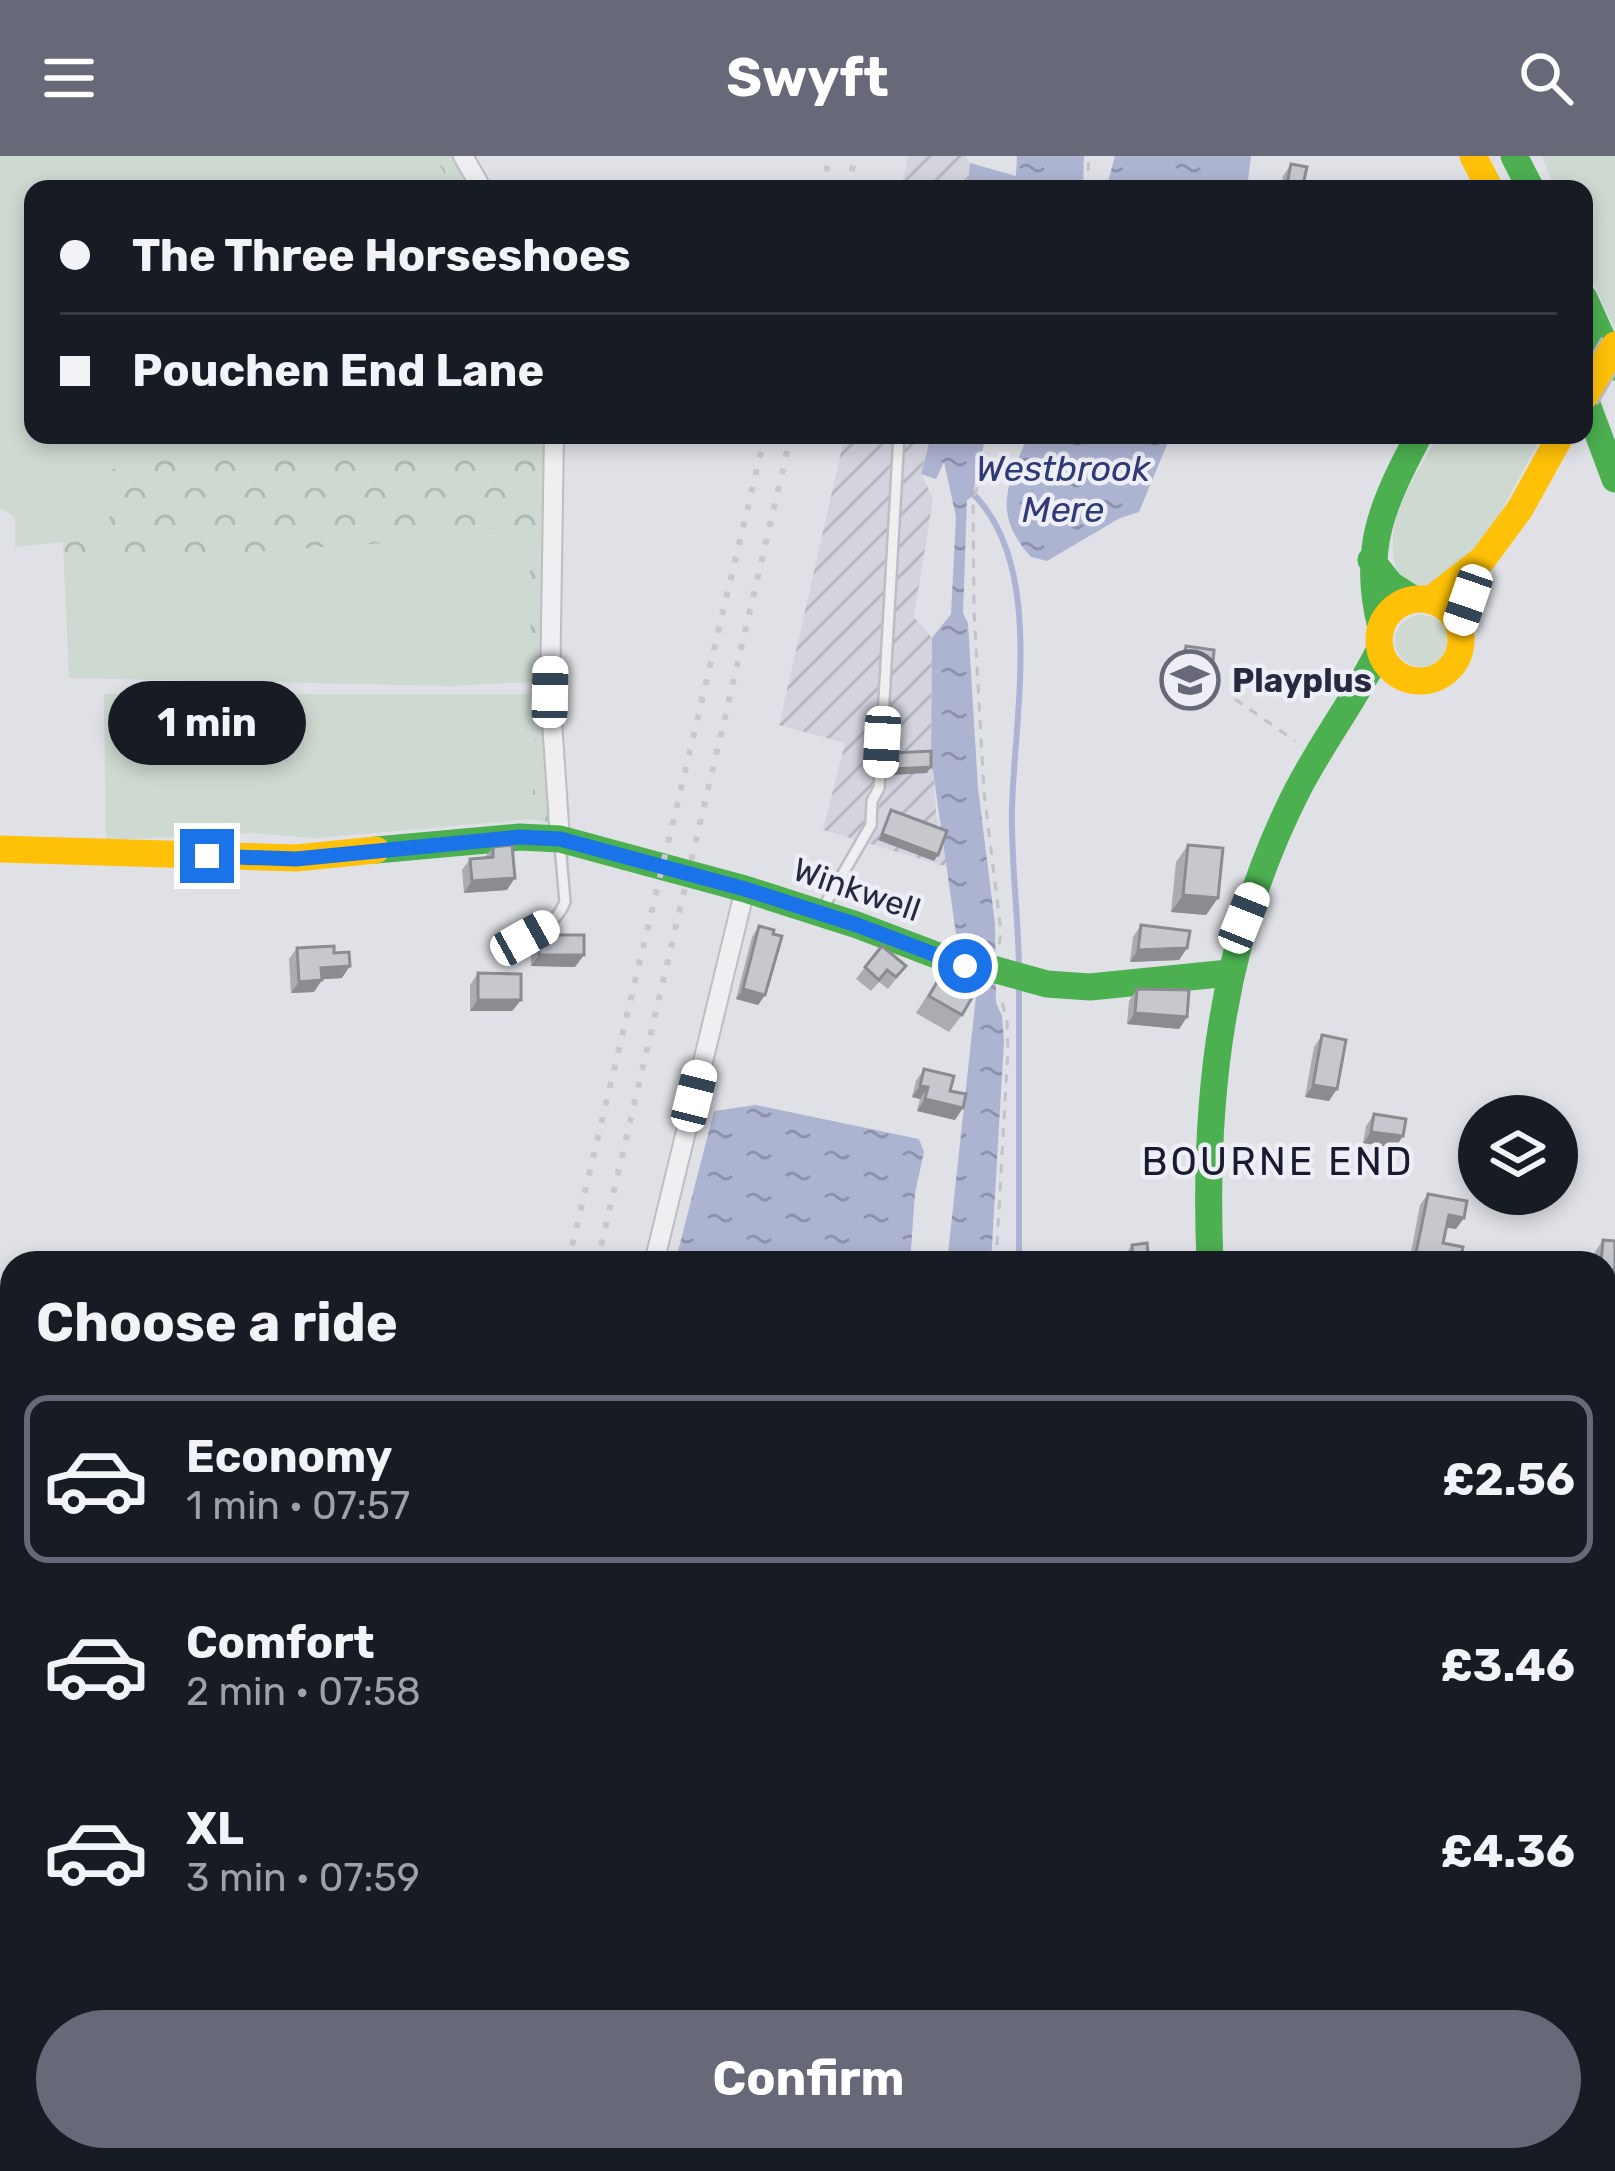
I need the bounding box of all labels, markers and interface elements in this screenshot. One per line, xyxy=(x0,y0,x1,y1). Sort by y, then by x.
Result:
icon: menu xyxy=(36,45,102,111)
icon: search xyxy=(1513,45,1579,111)
text: Swyft xyxy=(726,46,889,110)
text: The Three Horseshoes xyxy=(132,229,631,282)
text: Pouchen End Lane xyxy=(132,344,544,397)
water label: Westbrook Mere xyxy=(976,447,1151,531)
car xyxy=(1439,560,1497,640)
school or university icon: Playplus xyxy=(1159,649,1221,711)
car xyxy=(531,656,569,728)
place label: Playplus xyxy=(1232,661,1372,700)
callout: 1 min xyxy=(108,682,306,766)
text: 1 min xyxy=(157,700,257,746)
car xyxy=(862,705,902,779)
route end xyxy=(180,829,234,883)
street label: Winkwell xyxy=(788,850,926,929)
car xyxy=(1214,878,1274,958)
car xyxy=(485,905,565,971)
route start xyxy=(938,939,992,993)
car xyxy=(668,1057,720,1135)
map controls xyxy=(1458,1095,1578,1215)
button: layers xyxy=(1458,1095,1578,1215)
district label: BOURNE END xyxy=(1141,1139,1415,1185)
text: Choose a ride xyxy=(36,1291,398,1355)
icon: car xyxy=(42,1425,150,1533)
text: Economy xyxy=(186,1430,392,1483)
text: £2.56 xyxy=(1442,1453,1575,1506)
text: 1 min · 07:57 xyxy=(186,1483,410,1529)
icon: car xyxy=(42,1611,150,1719)
text: Comfort xyxy=(186,1616,375,1669)
text: £3.46 xyxy=(1440,1639,1575,1692)
text: 2 min · 07:58 xyxy=(186,1669,421,1715)
icon: car xyxy=(42,1797,150,1905)
text: XL xyxy=(186,1802,244,1855)
text: £4.36 xyxy=(1440,1825,1575,1878)
text: 3 min · 07:59 xyxy=(186,1855,420,1901)
button: Confirm xyxy=(36,2010,1581,2148)

